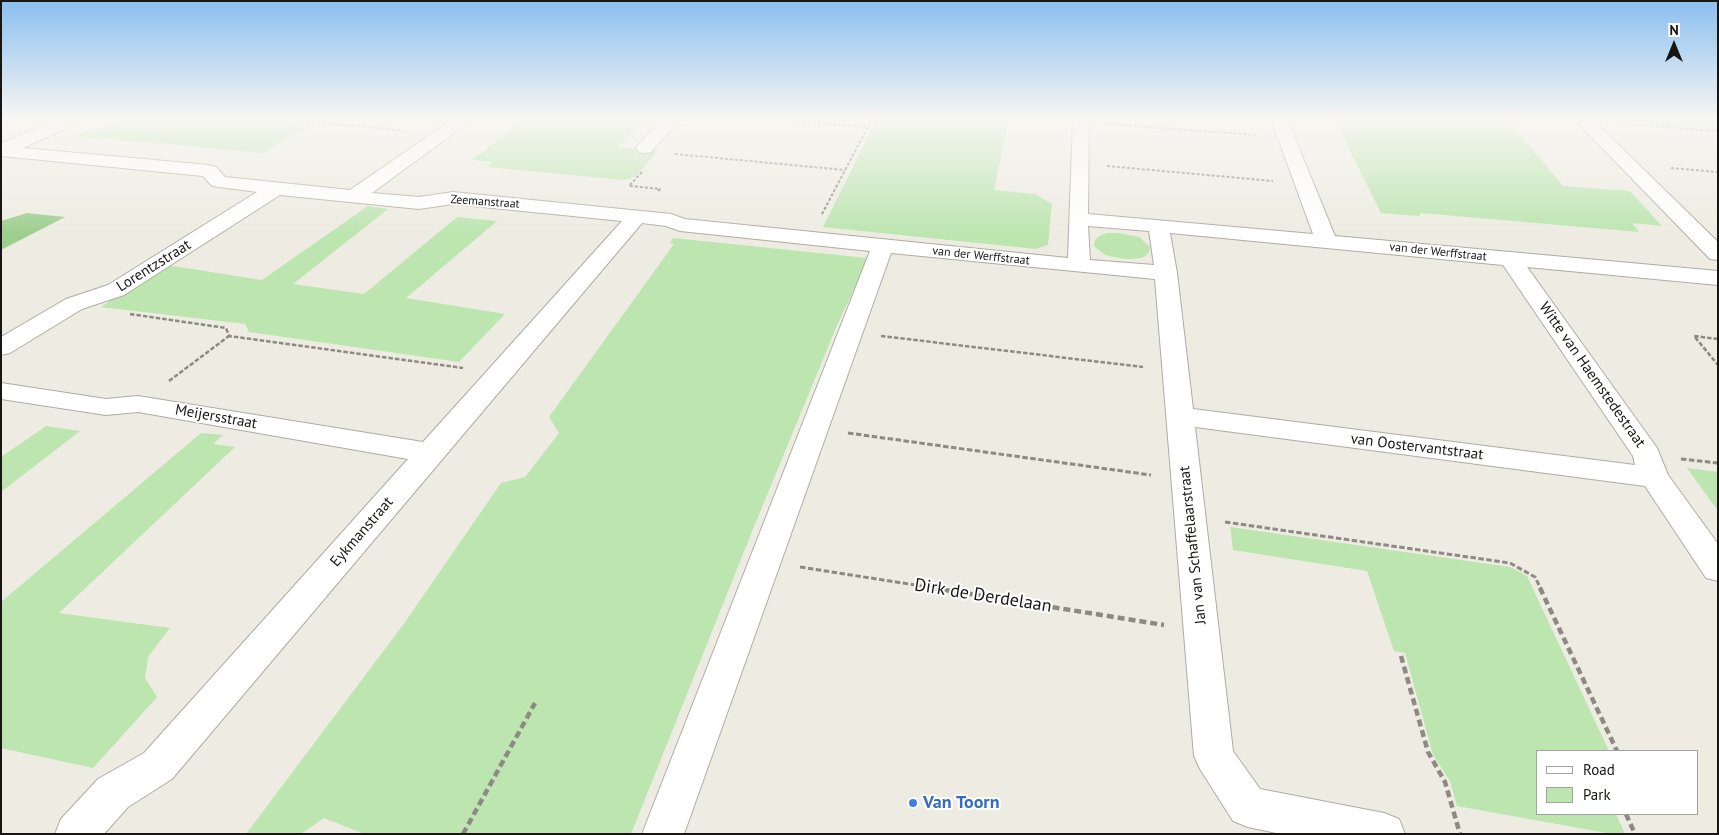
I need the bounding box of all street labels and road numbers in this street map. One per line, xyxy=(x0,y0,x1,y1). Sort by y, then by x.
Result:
street label: Zeemanstraat xyxy=(450,192,520,212)
street label: Lorentzstraat xyxy=(114,236,194,296)
street label: van der Werffstraat xyxy=(1389,240,1487,264)
street label: van der Werffstraat xyxy=(932,244,1030,268)
street label: Witte van Haemstedestraat xyxy=(1535,299,1649,451)
street label: Meijersstraat xyxy=(174,401,258,433)
street label: van Oostervantstraat xyxy=(1350,430,1484,464)
street label: Jan van Schaffelaarstraat xyxy=(1176,465,1210,625)
street label: Eykmanstraat xyxy=(327,493,397,571)
street label: Dirk de Derdelaan xyxy=(913,574,1053,618)

